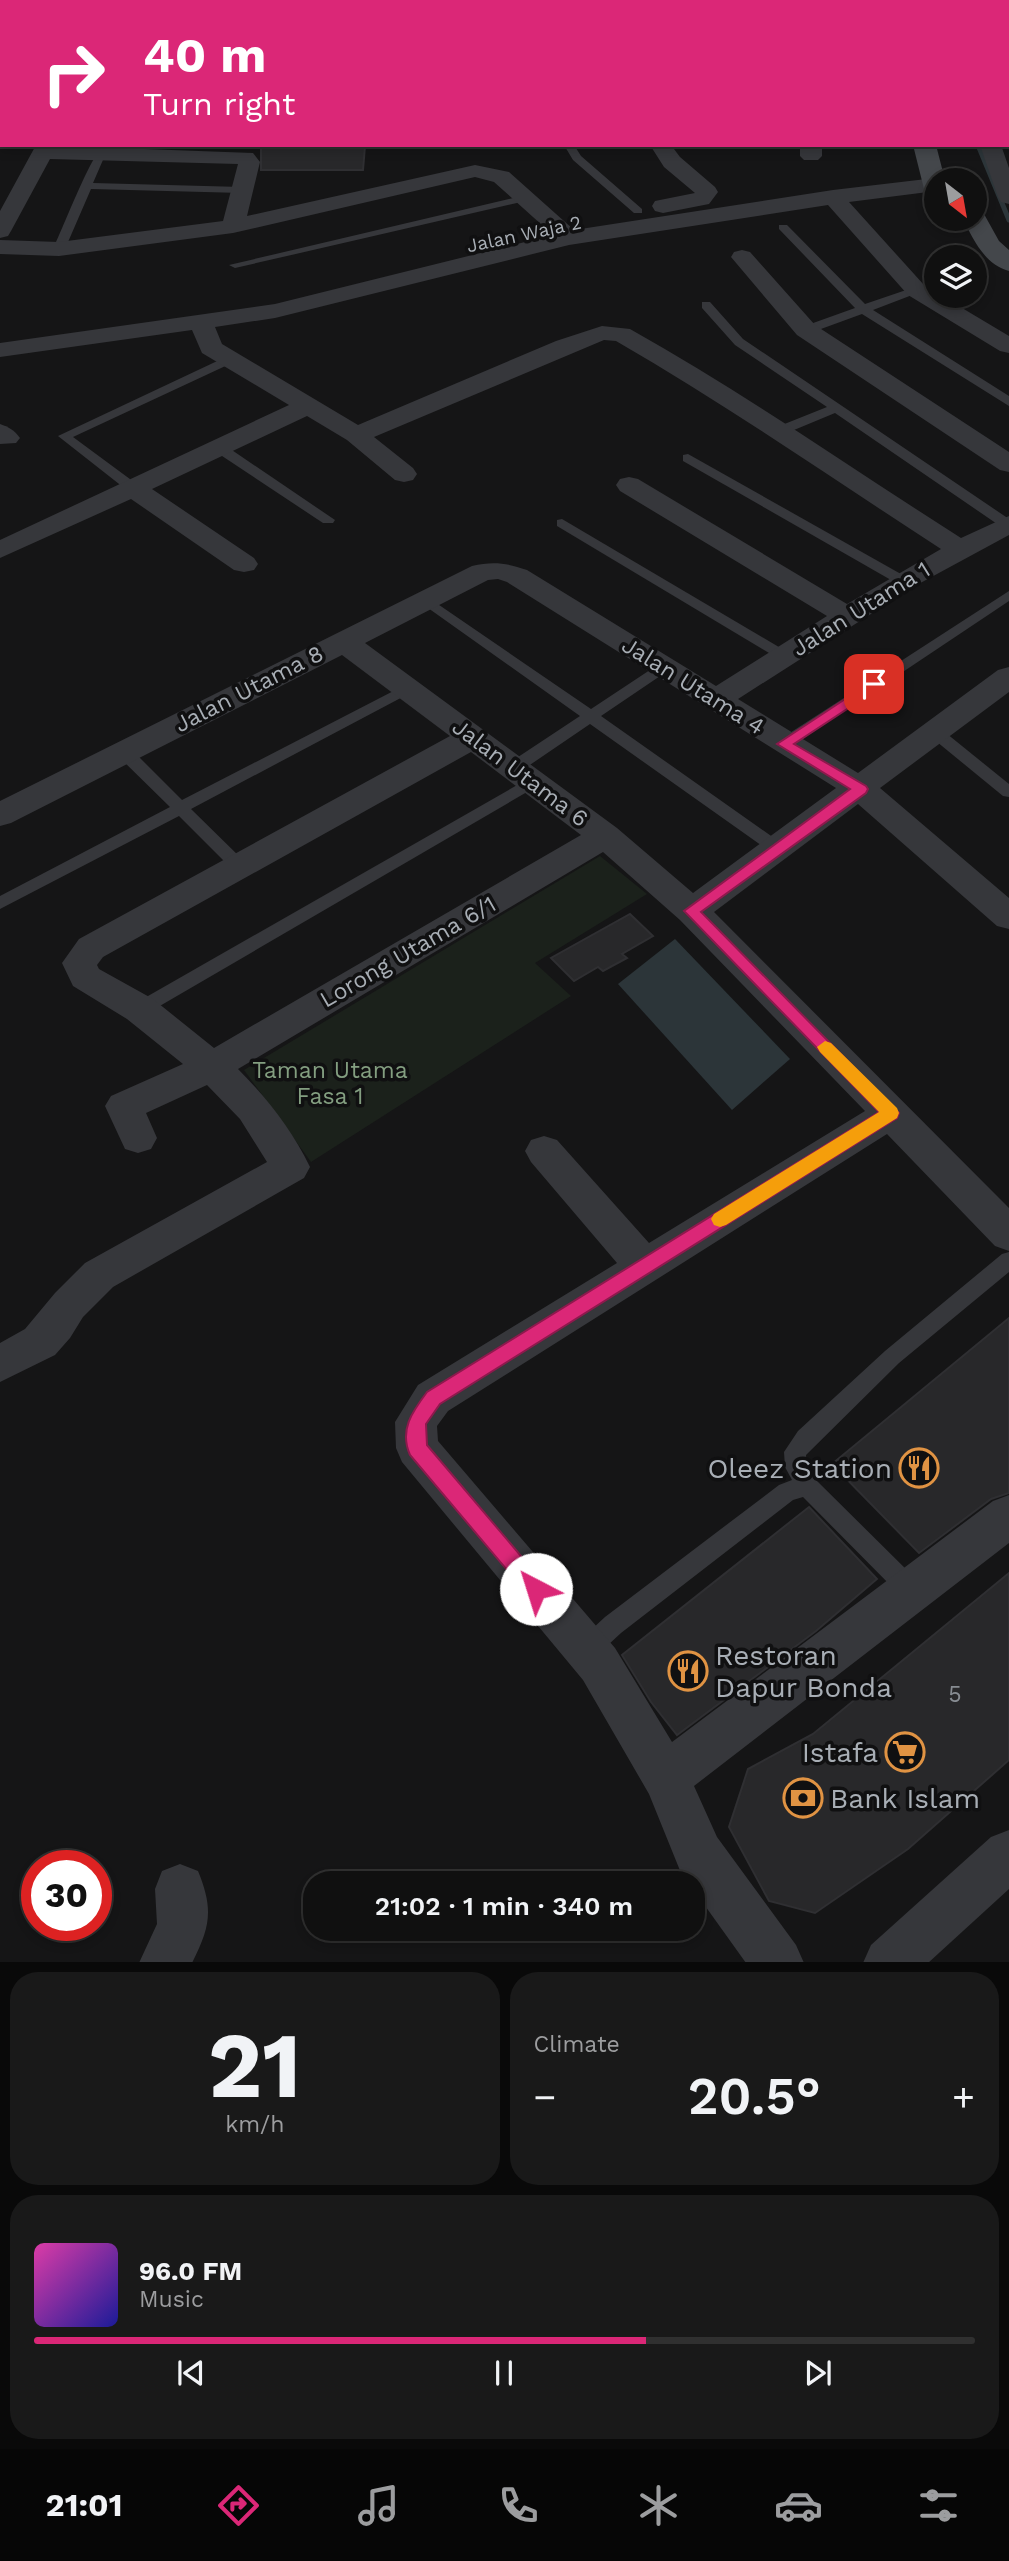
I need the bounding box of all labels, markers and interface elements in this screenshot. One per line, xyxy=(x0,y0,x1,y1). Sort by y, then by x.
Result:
text: 40 m xyxy=(143,26,266,84)
icon: right xyxy=(28,28,119,119)
text: Turn right xyxy=(143,85,295,123)
north arrow xyxy=(924,168,987,231)
map controls xyxy=(924,168,987,308)
street label: Jalan Waja 2 xyxy=(465,211,583,257)
button: layers xyxy=(924,245,987,308)
street label: Jalan Utama 1 xyxy=(787,556,935,662)
street label: Jalan Utama 4 xyxy=(617,631,769,741)
street label: Jalan Utama 8 xyxy=(170,640,328,738)
pin xyxy=(844,654,904,714)
icon: arrive xyxy=(855,665,893,703)
street label: Jalan Utama 6 xyxy=(447,713,593,833)
street label: Lorong Utama 6/1 xyxy=(315,891,501,1013)
park label: Taman Utama Fasa 1 xyxy=(252,1057,408,1110)
restaurant icon: Oleez Station xyxy=(898,1447,940,1489)
place label: Oleez Station xyxy=(707,1452,892,1485)
position arrow xyxy=(499,1552,573,1626)
place label: Restoran Dapur Bonda xyxy=(715,1639,892,1704)
restaurant icon: Restoran Dapur Bonda xyxy=(667,1650,709,1692)
house number: 5 xyxy=(948,1681,962,1708)
supermarket icon: Istafa xyxy=(884,1731,926,1773)
place label: Istafa xyxy=(802,1736,878,1769)
bank icon: Bank Islam xyxy=(782,1777,824,1819)
place label: Bank Islam xyxy=(830,1782,980,1815)
speed limit sign: 30 xyxy=(21,1850,112,1941)
text: 21:02 · 1 min · 340 m xyxy=(375,1891,633,1921)
text: 21 xyxy=(208,2012,301,2119)
text: Climate xyxy=(534,2031,620,2058)
text: 20.5° xyxy=(688,2066,821,2127)
text: − xyxy=(534,2075,556,2119)
text: + xyxy=(952,2075,975,2119)
text: km/h xyxy=(225,2111,284,2138)
text: 96.0 FM xyxy=(139,2256,242,2286)
text: Music xyxy=(139,2286,204,2313)
icon: previous xyxy=(172,2354,210,2392)
icon: pause xyxy=(485,2354,523,2392)
icon: next xyxy=(799,2354,837,2392)
icon: directions xyxy=(214,2481,263,2530)
icon: music xyxy=(354,2481,403,2530)
icon: phone xyxy=(494,2481,543,2530)
icon: climate xyxy=(634,2481,683,2530)
icon: car xyxy=(774,2481,823,2530)
icon: filters xyxy=(914,2481,963,2530)
text: 21:01 xyxy=(46,2486,123,2524)

